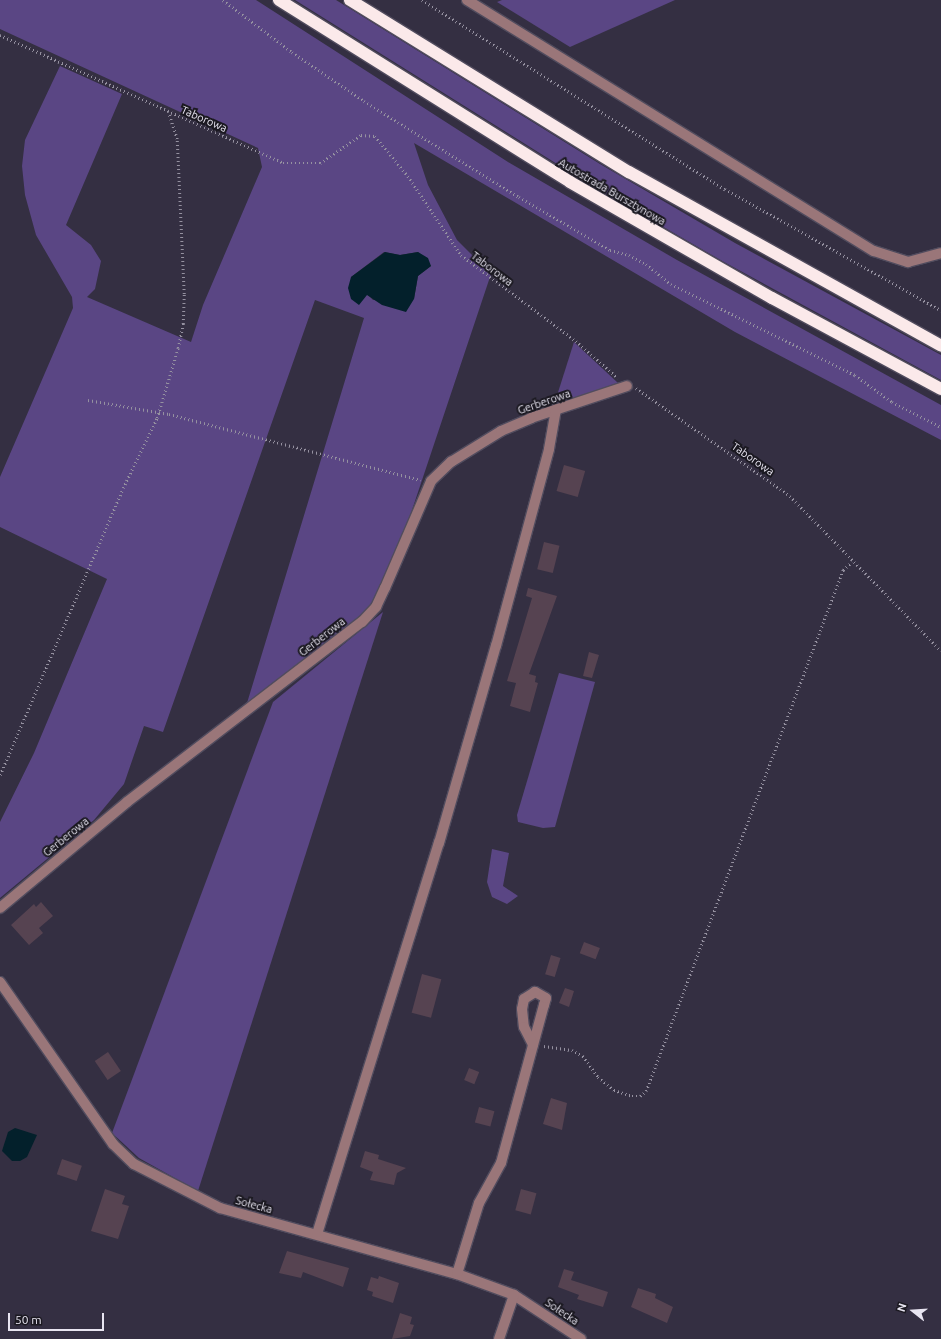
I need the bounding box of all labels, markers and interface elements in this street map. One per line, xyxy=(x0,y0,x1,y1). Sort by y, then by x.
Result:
street label: Taborowa xyxy=(179,103,229,135)
street label: Autostrada Bursztynowa xyxy=(556,156,668,228)
street label: Taborowa xyxy=(468,249,516,289)
street label: Gerberowa xyxy=(516,387,572,417)
street label: Taborowa xyxy=(729,440,777,478)
street label: Gerberowa xyxy=(296,615,348,659)
street label: Gerberowa xyxy=(41,815,91,859)
street label: Sołecka xyxy=(234,1194,274,1216)
north arrow xyxy=(893,1291,933,1331)
street label: Sołecka xyxy=(543,1296,581,1328)
text: N xyxy=(895,1302,908,1313)
scale bar xyxy=(10,1305,106,1331)
text: 50 m xyxy=(15,1313,42,1326)

